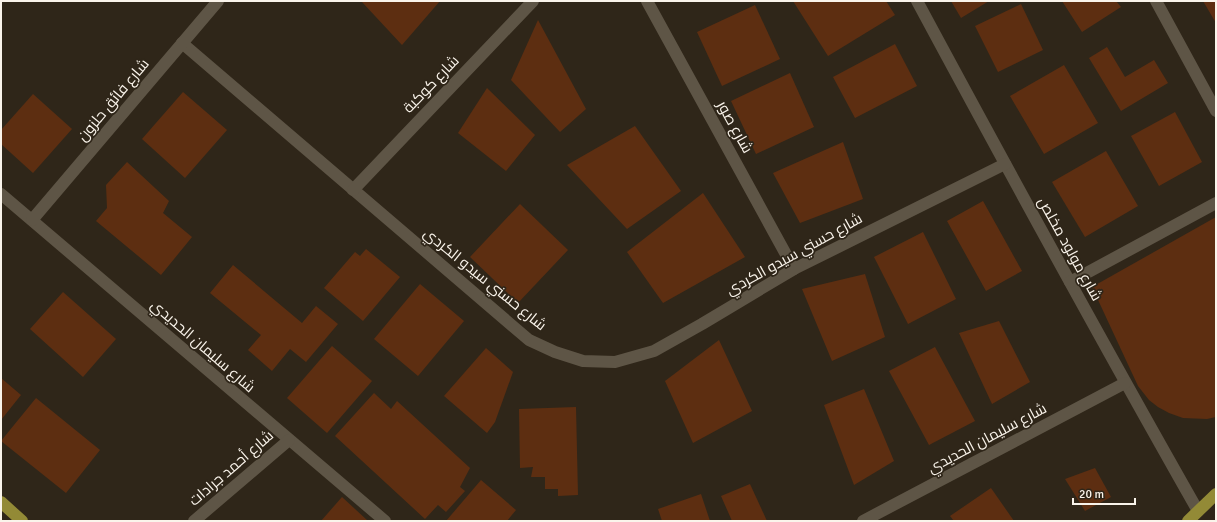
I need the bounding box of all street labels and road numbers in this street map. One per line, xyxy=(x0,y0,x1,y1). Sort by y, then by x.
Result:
street label: شارع كوكبة xyxy=(399,52,464,118)
street label: شارع فائق حلزون xyxy=(73,55,154,146)
street label: شارع صور xyxy=(711,97,757,157)
street label: شارع مولود مخلص xyxy=(1032,194,1106,305)
street label: شارع حسني سيدو الكردي xyxy=(723,209,867,302)
street label: شارع حسني سيدو الكردي xyxy=(418,224,550,336)
street label: شارع سليمان الحديدي xyxy=(145,296,259,398)
street label: شارع سليمان الحديدي xyxy=(924,399,1051,480)
street label: شارع أحمد جرادات xyxy=(184,426,278,511)

